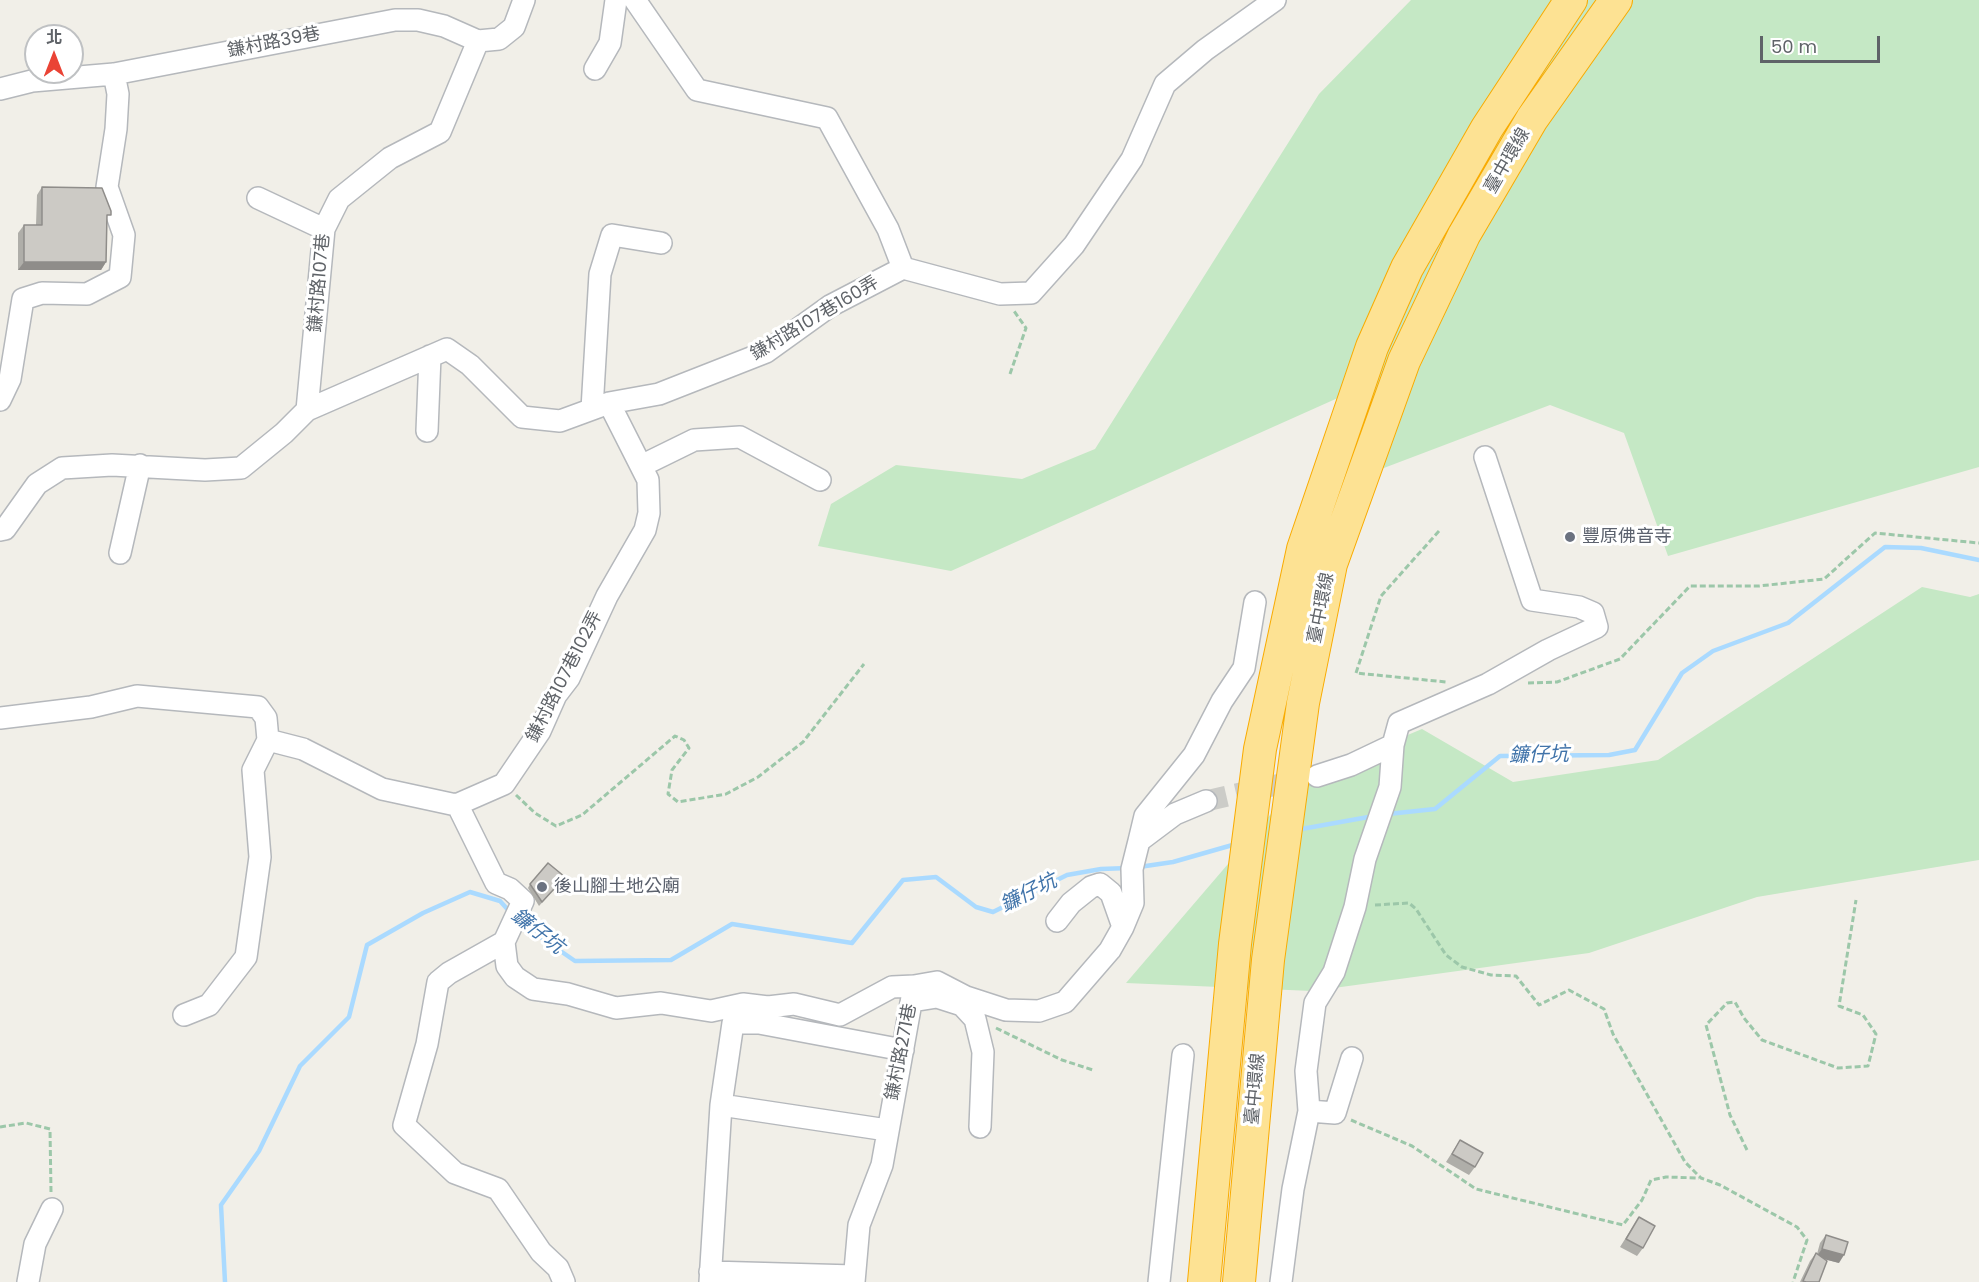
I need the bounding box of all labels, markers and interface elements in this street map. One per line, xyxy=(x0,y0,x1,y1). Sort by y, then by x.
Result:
street label: 鎌村路39巷 xyxy=(226,23,322,63)
north arrow xyxy=(24,24,84,84)
scale bar xyxy=(1763,24,1883,62)
text: 北 xyxy=(46,26,62,49)
text: 50 m xyxy=(1771,34,1817,59)
street label: 臺中環線 xyxy=(1481,124,1535,198)
street label: 鎌村路107巷 xyxy=(305,233,335,333)
street label: 鎌村路107巷160弄 xyxy=(747,272,883,366)
place label: 豐原佛音寺 xyxy=(1582,526,1672,548)
marker: 豐原佛音寺 xyxy=(1563,530,1577,544)
street label: 臺中環線 xyxy=(1305,571,1339,645)
street label: 鎌村路107巷102弄 xyxy=(523,608,607,746)
water label: 鐮仔坑 xyxy=(1509,743,1569,769)
water label: 鐮仔坑 xyxy=(997,870,1061,918)
place label: 後山腳土地公廟 xyxy=(554,876,680,898)
marker: 後山腳土地公廟 xyxy=(535,880,549,894)
water label: 鐮仔坑 xyxy=(506,904,568,960)
street label: 鎌村路271巷 xyxy=(882,1002,922,1102)
street label: 臺中環線 xyxy=(1242,1052,1270,1126)

